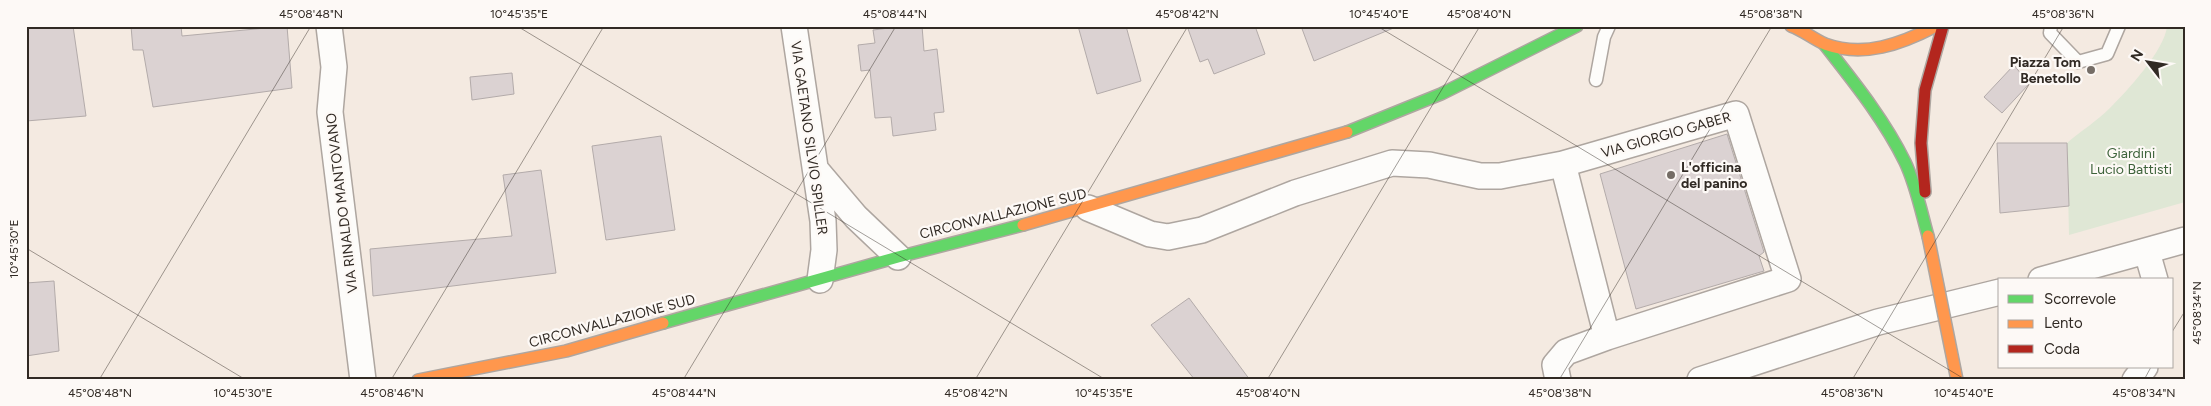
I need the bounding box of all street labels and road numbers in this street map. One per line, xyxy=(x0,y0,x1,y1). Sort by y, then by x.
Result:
street label: VIA GAETANO SILVIO SPILLER xyxy=(787,40,831,236)
street label: VIA GIORGIO GABER xyxy=(1599,108,1733,162)
street label: VIA RINALDO MANTOVANO xyxy=(322,112,361,294)
street label: CIRCONVALLAZIONE SUD xyxy=(918,185,1088,243)
street label: CIRCONVALLAZIONE SUD xyxy=(527,291,697,351)

